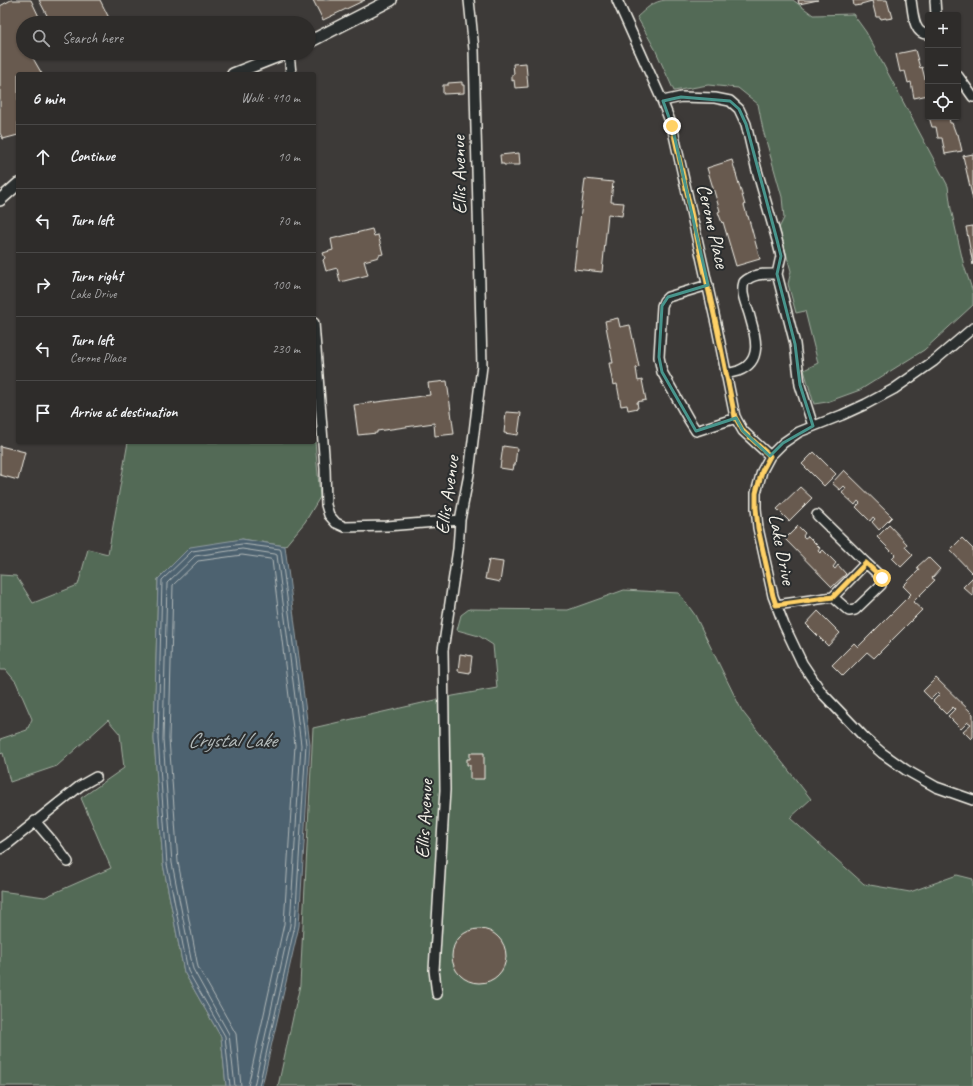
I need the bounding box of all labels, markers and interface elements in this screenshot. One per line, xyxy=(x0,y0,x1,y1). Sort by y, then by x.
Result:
map controls xyxy=(925,12,961,120)
button: + xyxy=(925,12,961,48)
search box xyxy=(16,16,316,60)
icon: search xyxy=(30,27,52,49)
text: Search here xyxy=(62,29,123,48)
button: − xyxy=(925,48,961,84)
button: locate xyxy=(925,84,961,120)
text: 6 min xyxy=(32,88,65,109)
text: Walk · 410 m xyxy=(241,90,300,106)
route end xyxy=(663,117,681,135)
street label: Ellis Avenue xyxy=(446,134,472,215)
icon: ahead xyxy=(32,146,54,168)
text: Continue xyxy=(70,147,115,166)
text: 10 m xyxy=(278,149,300,165)
street label: Cerone Place xyxy=(691,182,735,272)
icon: left xyxy=(32,210,54,232)
text: Turn left xyxy=(70,211,113,230)
text: 70 m xyxy=(278,213,300,229)
text: Turn right xyxy=(70,267,123,286)
icon: right xyxy=(32,274,54,296)
text: 100 m xyxy=(272,277,300,293)
text: Lake Drive xyxy=(70,286,117,302)
text: Turn left xyxy=(70,331,113,350)
icon: left xyxy=(32,338,54,360)
text: 230 m xyxy=(272,341,300,357)
text: Cerone Place xyxy=(70,350,126,366)
icon: arrive xyxy=(32,402,54,424)
text: Arrive at destination xyxy=(70,403,177,422)
street label: Ellis Avenue xyxy=(429,453,465,536)
street label: Lake Drive xyxy=(763,512,801,588)
route start xyxy=(873,569,891,587)
water label: Crystal Lake xyxy=(188,727,279,753)
street label: Ellis Avenue xyxy=(409,778,439,859)

